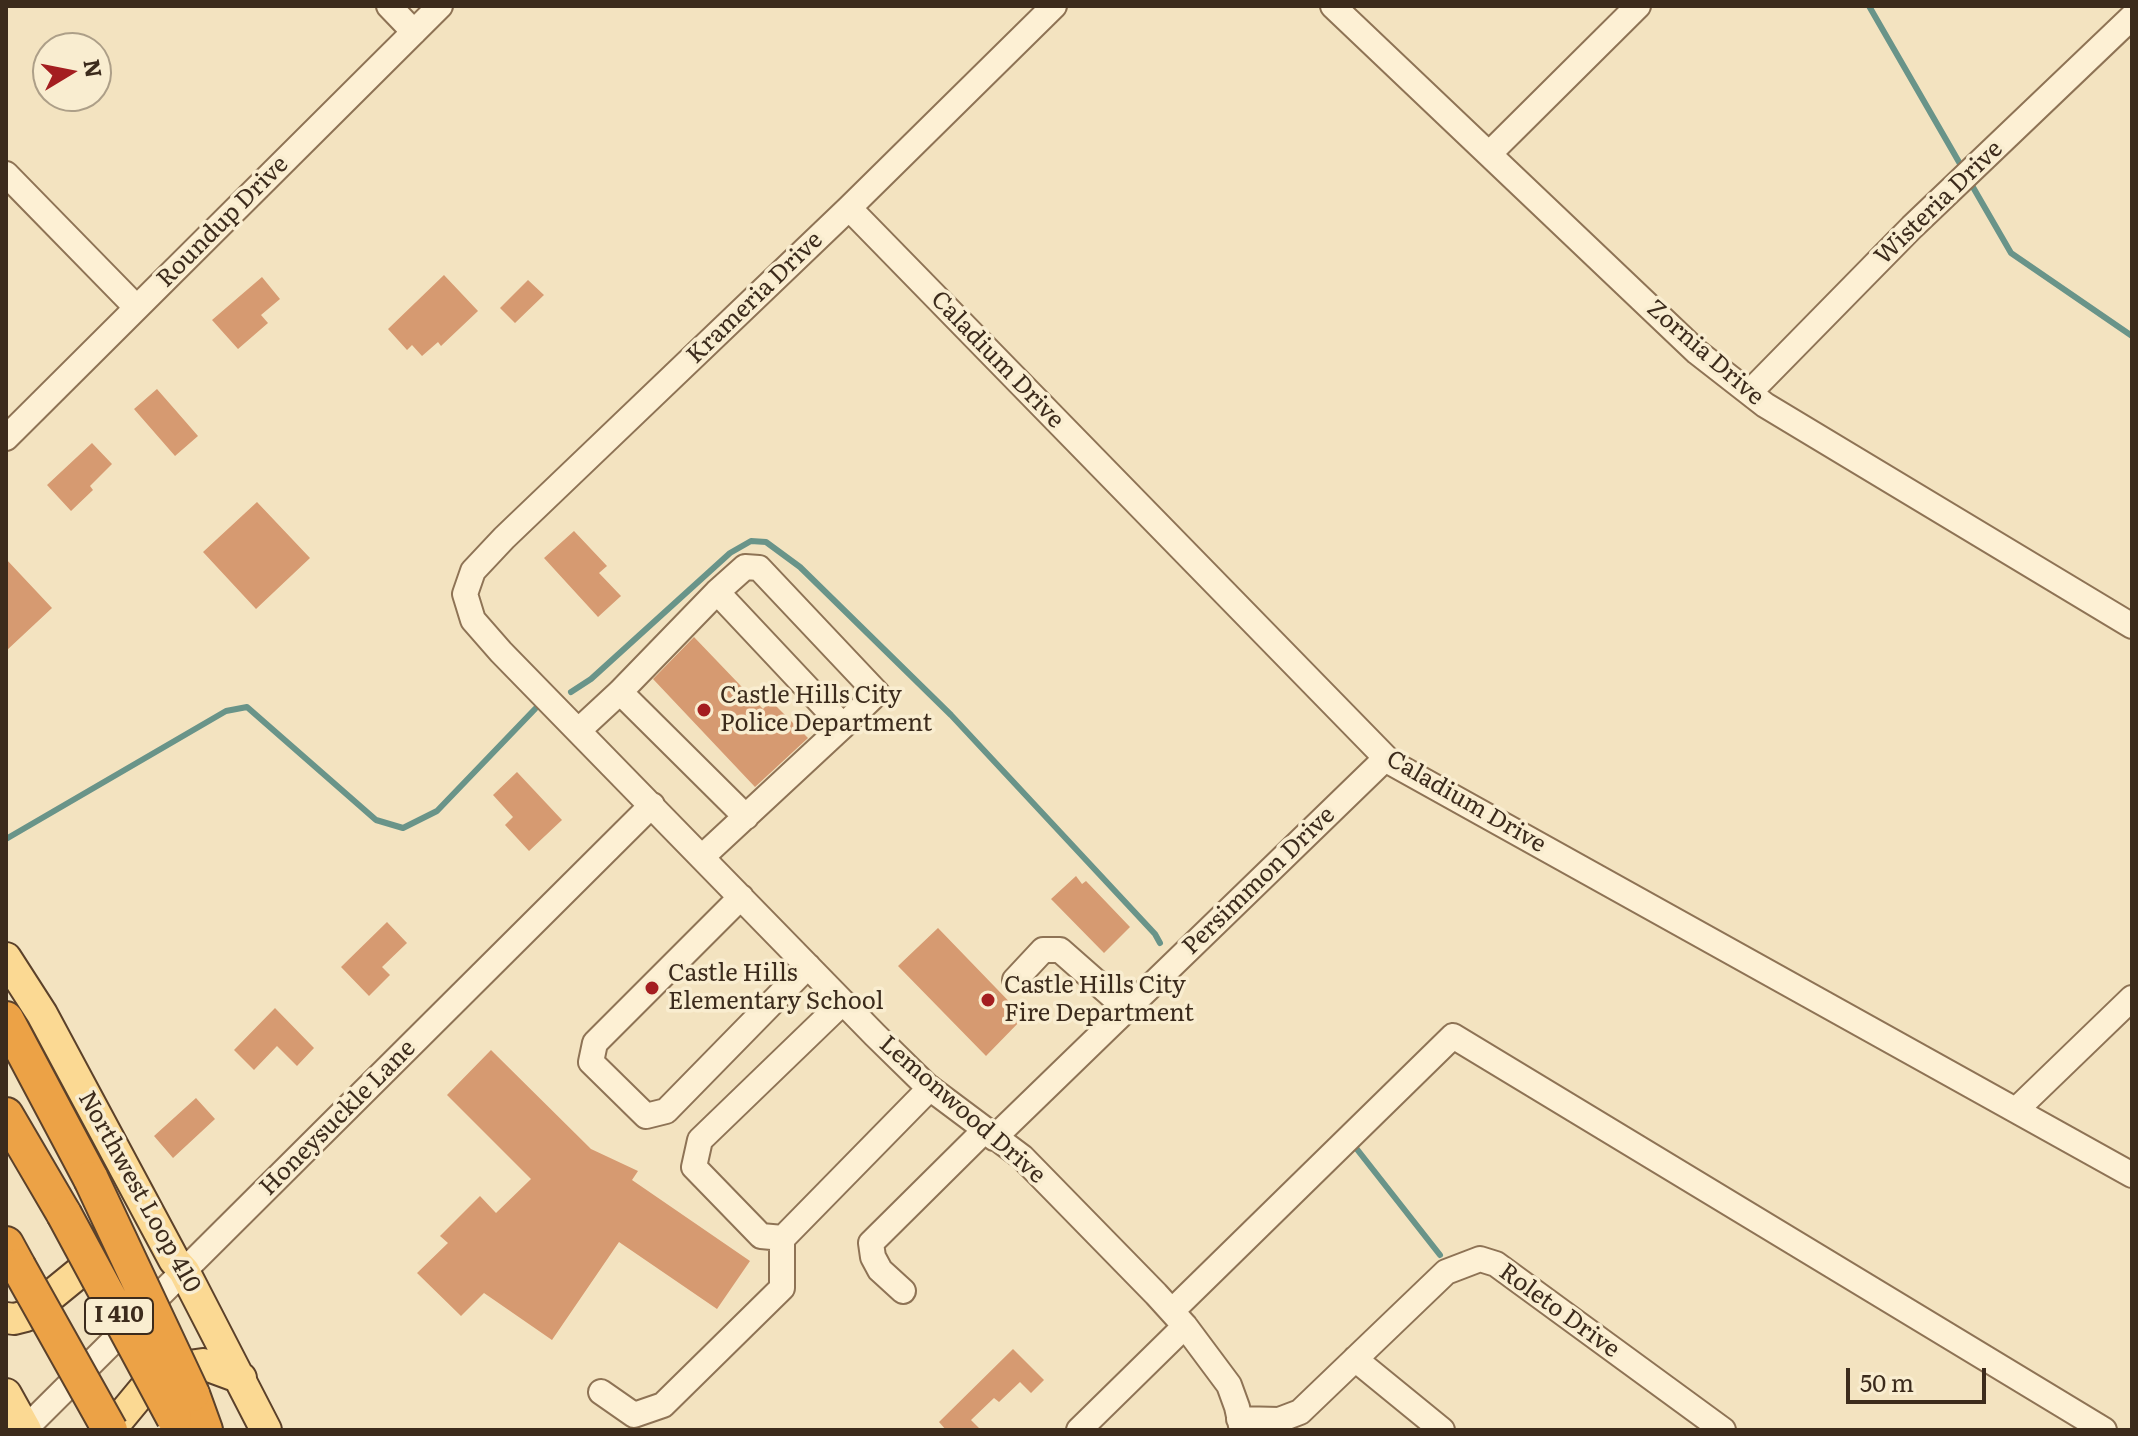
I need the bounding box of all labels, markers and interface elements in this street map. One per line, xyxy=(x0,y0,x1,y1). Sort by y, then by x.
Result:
north arrow xyxy=(32,32,112,112)
text: N xyxy=(76,56,112,80)
street label: Wisteria Drive xyxy=(1869,135,2009,271)
street label: Roundup Drive xyxy=(151,150,295,294)
street label: Krameria Drive xyxy=(681,226,829,370)
street label: Caladium Drive xyxy=(924,285,1070,435)
street label: Zornia Drive xyxy=(1641,294,1769,412)
place label: Castle Hills City Police Department xyxy=(720,682,932,738)
marker: Castle Hills City Police Department xyxy=(695,701,713,719)
street label: Caladium Drive xyxy=(1381,745,1551,859)
street label: Persimmon Drive xyxy=(1177,801,1341,961)
place label: Castle Hills Elementary School xyxy=(668,960,884,1016)
place label: Castle Hills City Fire Department xyxy=(1004,972,1194,1028)
marker: Castle Hills Elementary School xyxy=(643,979,661,997)
marker: Castle Hills City Fire Department xyxy=(979,991,997,1009)
street label: Lemonwood Drive xyxy=(873,1030,1051,1190)
street label: Honeysuckle Lane xyxy=(254,1034,422,1202)
street label: Northwest Loop 410 xyxy=(72,1086,206,1298)
street label: Roleto Drive xyxy=(1493,1258,1625,1364)
road number: I 410 xyxy=(85,1298,153,1334)
scale bar xyxy=(1850,1352,1990,1402)
text: 50 m xyxy=(1860,1364,1914,1399)

